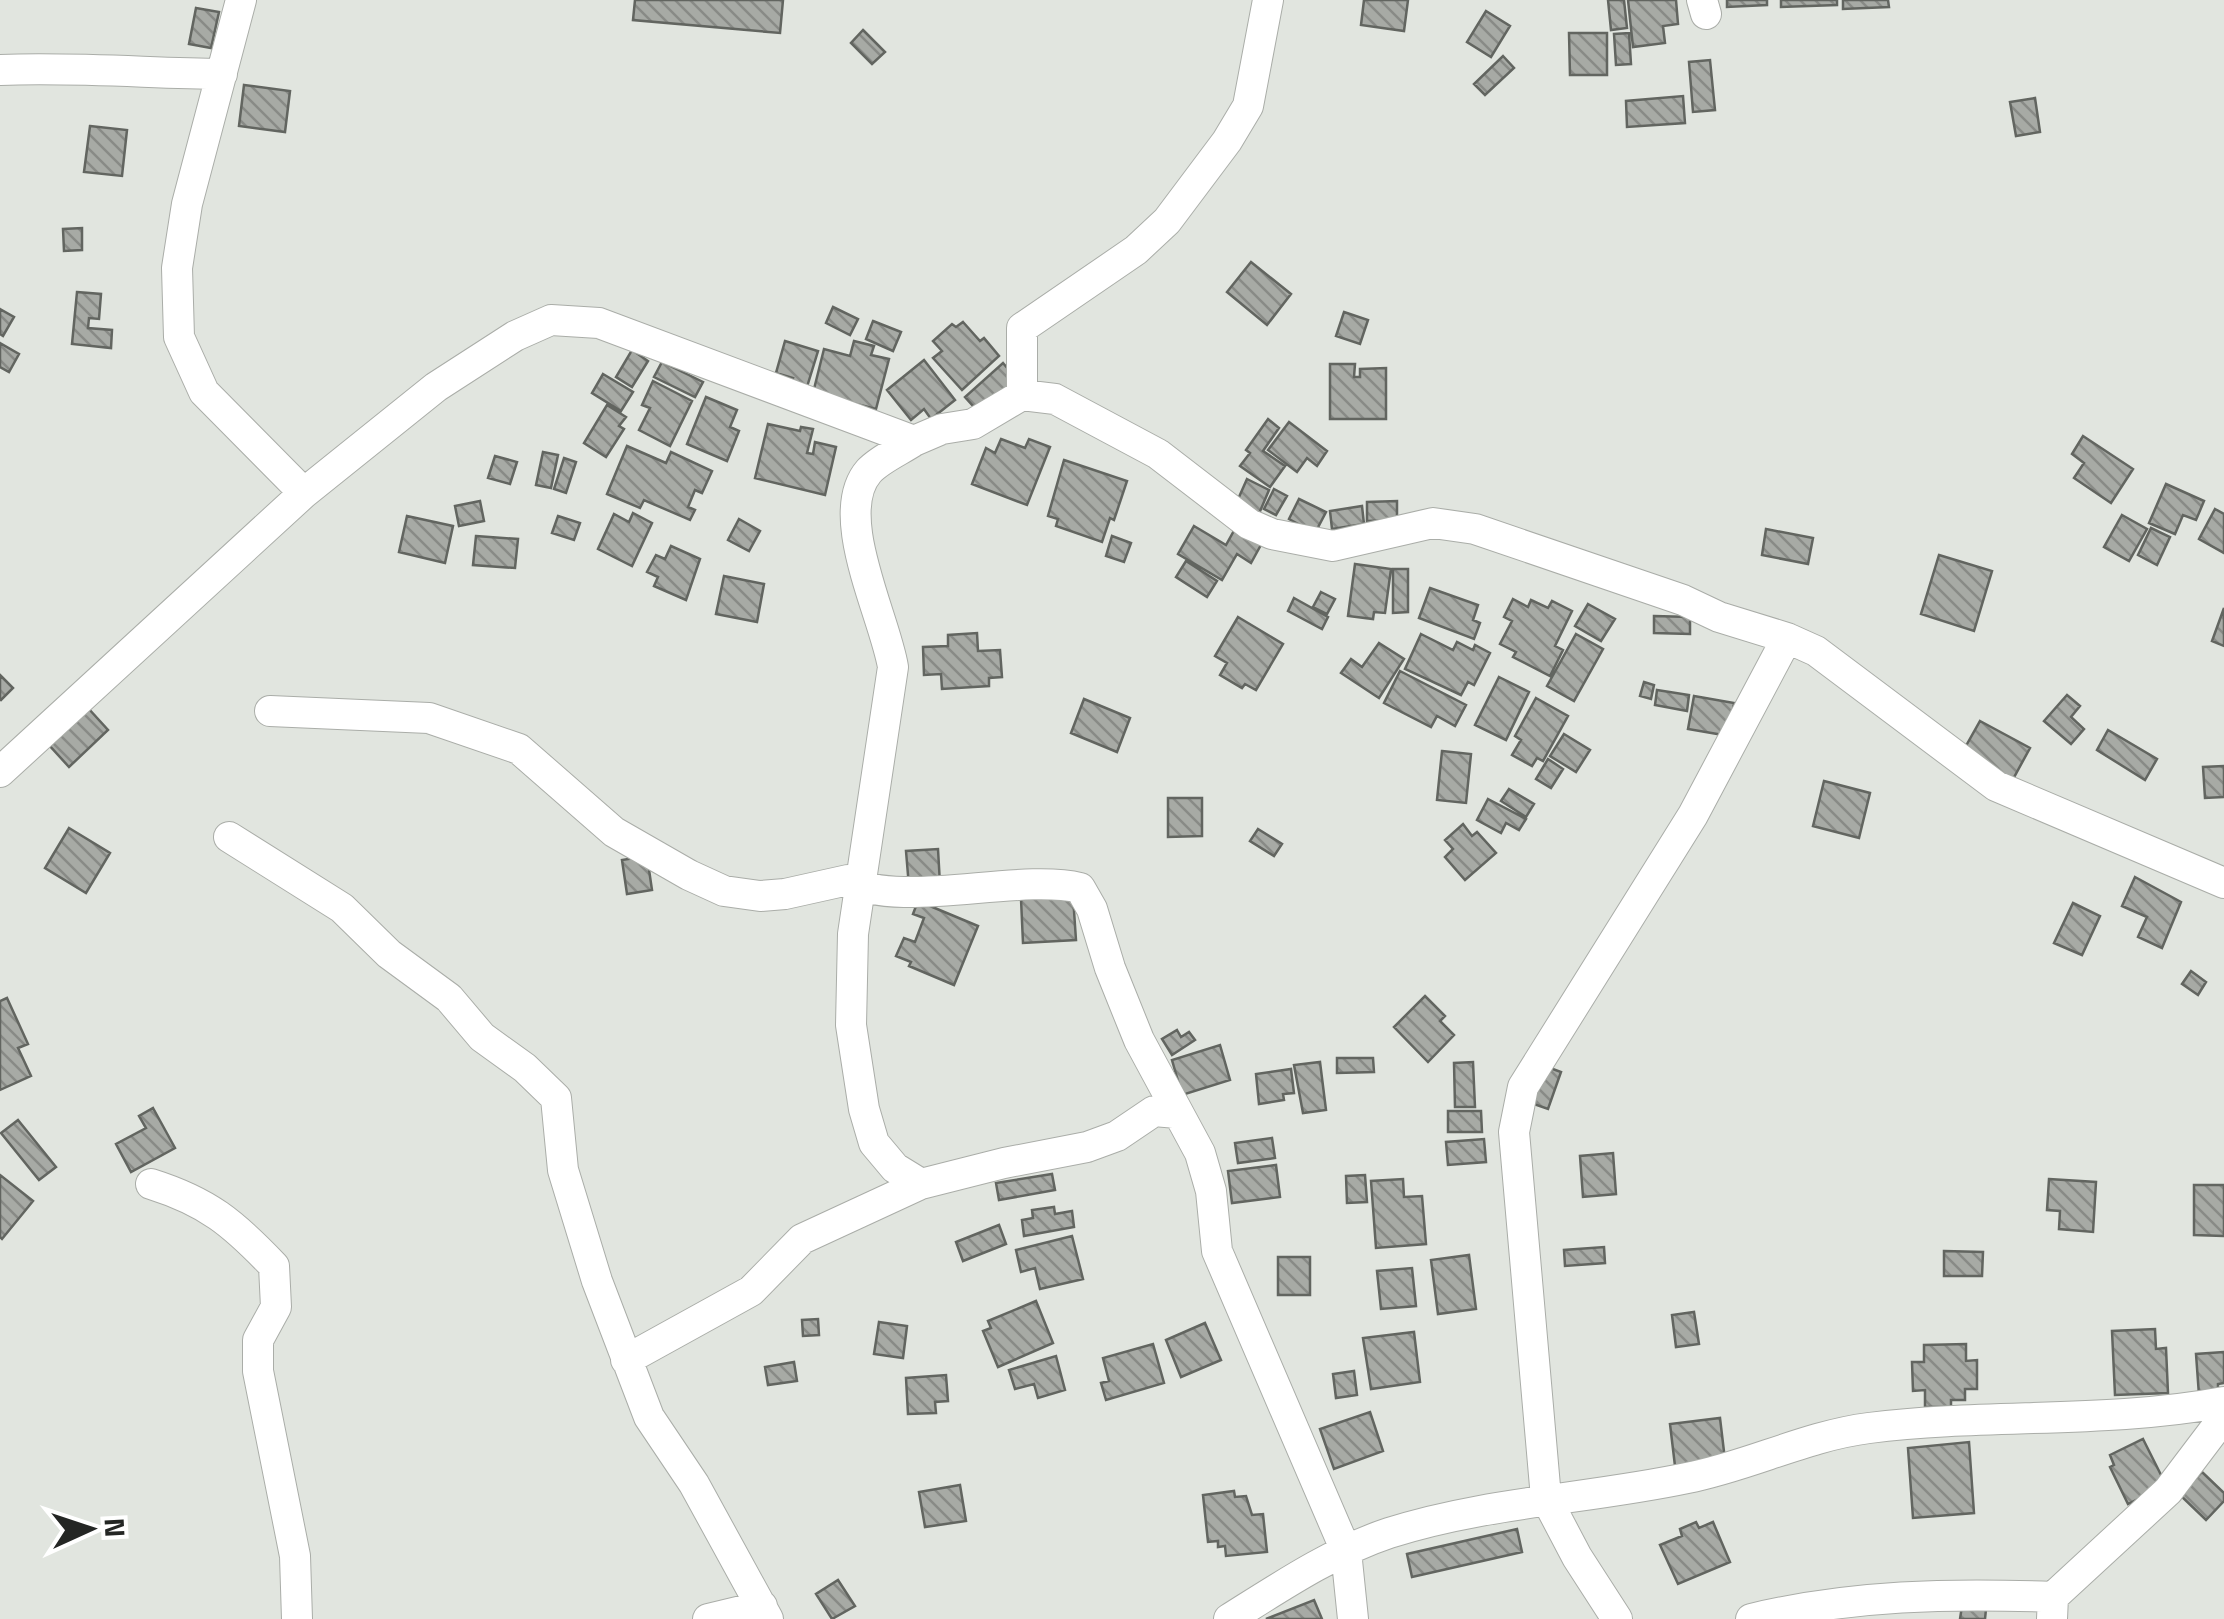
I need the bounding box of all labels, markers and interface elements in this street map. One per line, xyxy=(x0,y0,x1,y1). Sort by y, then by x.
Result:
north arrow xyxy=(40,1479,140,1579)
text: N xyxy=(93,1517,137,1538)

